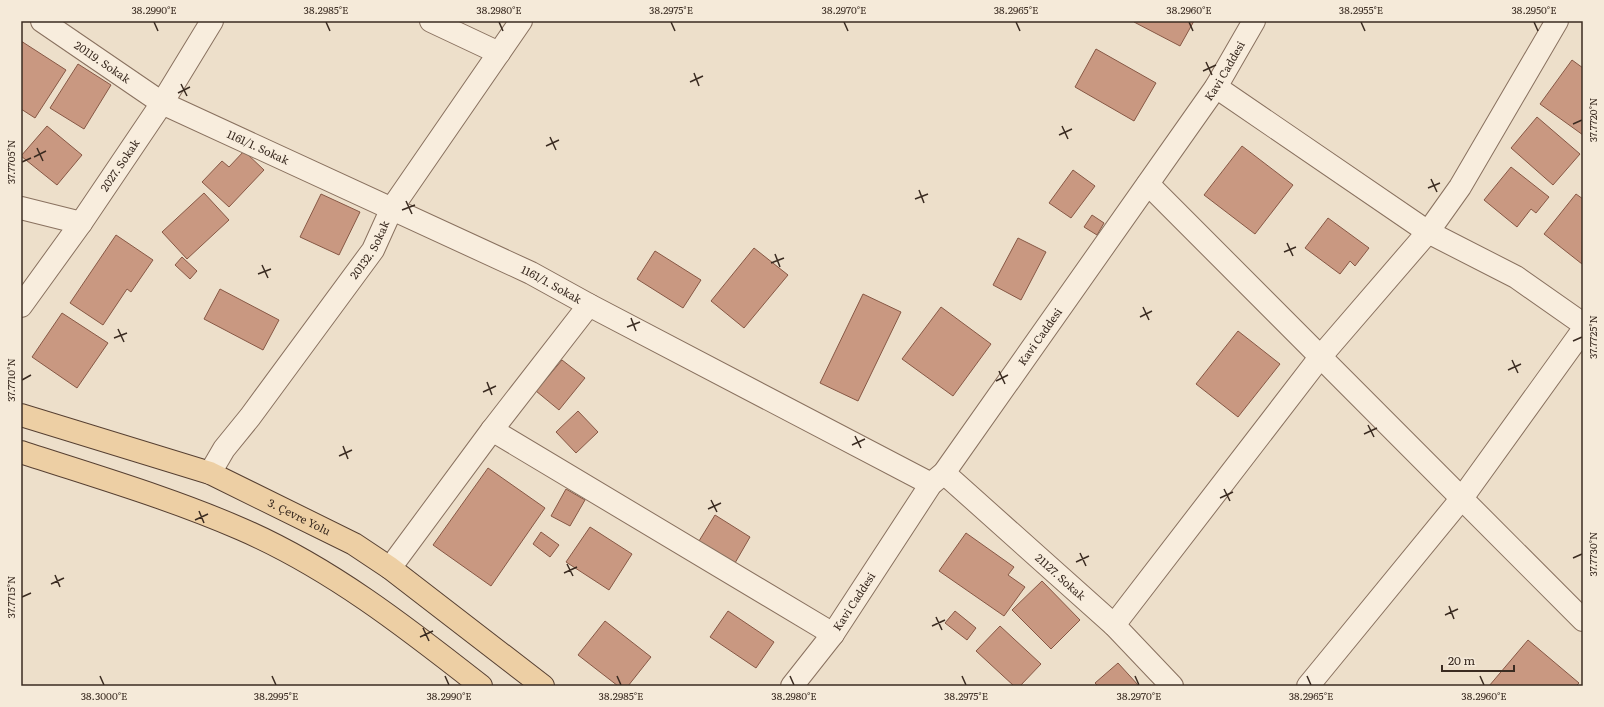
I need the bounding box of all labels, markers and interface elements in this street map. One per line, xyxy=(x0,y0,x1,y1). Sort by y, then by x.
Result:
text: 38.2990°E xyxy=(131,2,177,17)
text: 38.2985°E xyxy=(304,2,348,17)
text: 38.2980°E xyxy=(476,2,522,17)
text: 38.2975°E xyxy=(649,2,693,17)
text: 38.2970°E xyxy=(822,2,866,17)
text: 38.2965°E xyxy=(994,2,1038,17)
text: 38.2960°E xyxy=(1166,2,1212,17)
text: 38.2955°E xyxy=(1339,2,1383,17)
text: 38.2950°E xyxy=(1511,2,1557,17)
street label: 20119. Sokak xyxy=(72,36,134,86)
street label: Kavi Caddesi xyxy=(1200,37,1248,103)
text: 37.7720°N xyxy=(1585,98,1600,142)
street label: 1161/1. Sokak xyxy=(225,125,292,168)
street label: 2027. Sokak xyxy=(96,135,143,194)
text: 37.7705°N xyxy=(3,140,18,184)
street label: 20132. Sokak xyxy=(345,217,392,282)
street label: 1161/1. Sokak xyxy=(519,261,585,307)
street label: Kavi Caddesi xyxy=(1013,304,1065,368)
text: 37.7725°N xyxy=(1585,315,1600,359)
text: 37.7710°N xyxy=(3,358,18,402)
street label: 3. Çevre Yolu xyxy=(265,494,334,538)
text: 37.7730°N xyxy=(1585,532,1600,576)
street label: 21127. Sokak xyxy=(1032,549,1090,603)
street label: Kavi Caddesi xyxy=(828,568,879,633)
text: 37.7715°N xyxy=(3,576,18,618)
scale bar xyxy=(1442,647,1514,673)
text: 20 m xyxy=(1448,651,1475,669)
text: 38.3000°E xyxy=(81,688,127,703)
text: 38.2995°E xyxy=(254,688,298,703)
text: 38.2990°E xyxy=(426,688,472,703)
text: 38.2985°E xyxy=(599,688,643,703)
text: 38.2980°E xyxy=(771,688,817,703)
text: 38.2975°E xyxy=(944,688,988,703)
text: 38.2970°E xyxy=(1117,688,1161,703)
text: 38.2965°E xyxy=(1289,688,1333,703)
text: 38.2960°E xyxy=(1461,688,1507,703)

